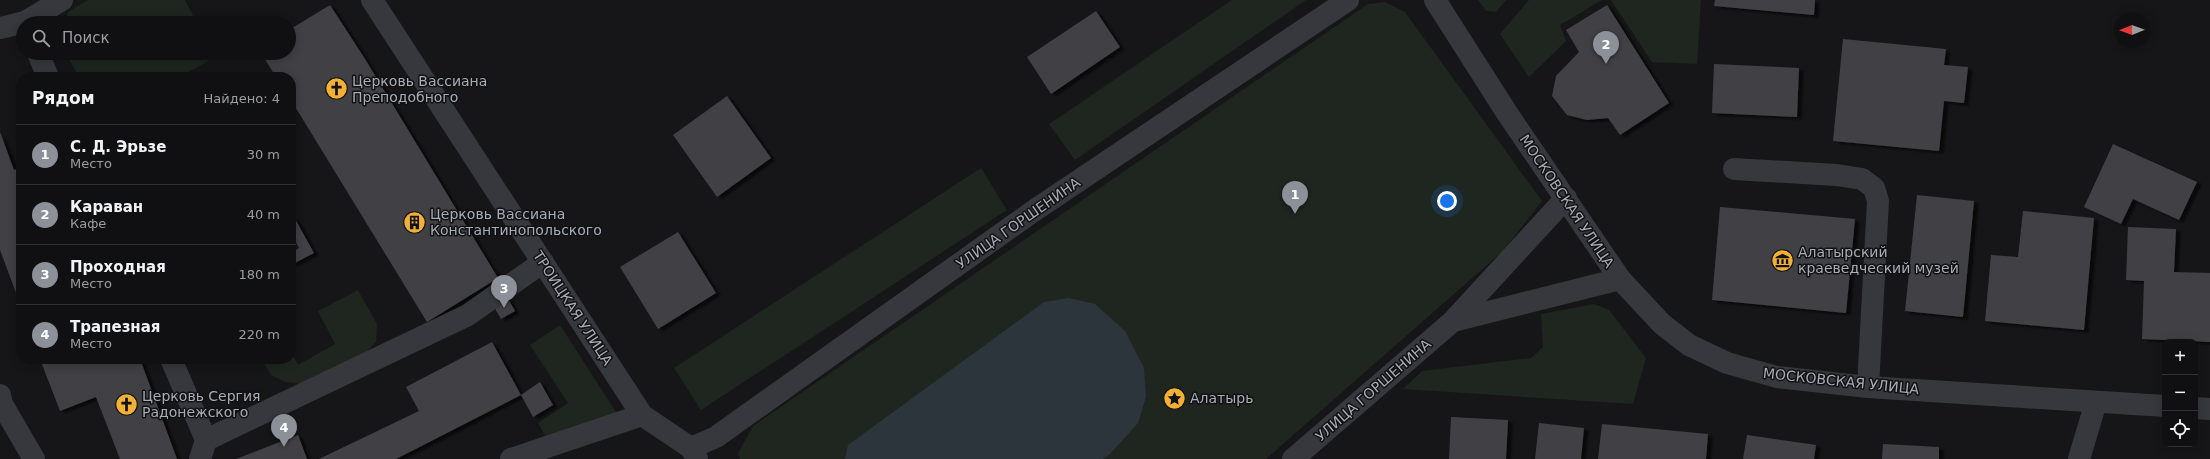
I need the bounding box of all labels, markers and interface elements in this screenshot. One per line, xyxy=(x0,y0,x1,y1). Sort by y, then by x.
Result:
north arrow xyxy=(2114,12,2150,48)
search box xyxy=(16,16,296,60)
icon: search xyxy=(30,27,52,49)
text: Поиск xyxy=(62,29,110,47)
pin: 2 xyxy=(1593,31,1619,64)
place label: Церковь Вассиана Преподобного xyxy=(352,73,487,105)
church icon: Церковь Вассиана Преподобного xyxy=(324,76,350,102)
text: Рядом xyxy=(32,88,95,108)
text: Найдено: 4 xyxy=(204,91,280,106)
street label: МОСКОВСКАЯ УЛИЦА xyxy=(1517,131,1618,271)
text: С. Д. Эрьзе xyxy=(70,138,166,156)
text: 1 xyxy=(40,147,50,162)
text: 30 m xyxy=(247,147,280,162)
text: Место xyxy=(70,156,112,171)
street label: УЛИЦА ГОРШЕНИНА xyxy=(953,174,1083,272)
pin: 1 xyxy=(1282,181,1308,214)
your location xyxy=(1437,191,1457,211)
text: Караван xyxy=(70,198,143,216)
place label: Церковь Вассиана Константинопольского xyxy=(430,206,602,238)
text: 2 xyxy=(40,207,50,222)
text: 40 m xyxy=(247,207,280,222)
building icon: Церковь Вассиана Константинопольского xyxy=(402,209,428,235)
text: Кафе xyxy=(70,216,106,231)
place label: Алатырский краеведческий музей xyxy=(1798,244,1959,276)
street label: ТРОИЦКАЯ УЛИЦА xyxy=(530,247,616,368)
museum icon: Алатырский краеведческий музей xyxy=(1770,247,1796,273)
text: Проходная xyxy=(70,258,166,276)
text: 3 xyxy=(40,267,50,282)
text: 180 m xyxy=(238,267,280,282)
pin: 3 xyxy=(491,275,517,308)
text: Место xyxy=(70,276,112,291)
text: Трапезная xyxy=(70,318,160,336)
text: 4 xyxy=(40,327,50,342)
text: 220 m xyxy=(238,327,280,342)
street label: УЛИЦА ГОРШЕНИНА xyxy=(1312,335,1434,444)
text: Место xyxy=(70,336,112,351)
map controls xyxy=(2162,339,2198,447)
button: + xyxy=(2162,339,2198,375)
street label: МОСКОВСКАЯ УЛИЦА xyxy=(1762,365,1920,397)
button: − xyxy=(2162,375,2198,411)
place icon: Алатырь xyxy=(1162,385,1188,411)
place label: Церковь Сергия Радонежского xyxy=(142,388,261,420)
place label: Алатырь xyxy=(1190,390,1253,406)
church icon: Церковь Сергия Радонежского xyxy=(114,391,140,417)
button: locate xyxy=(2162,411,2198,447)
pin: 4 xyxy=(271,414,297,447)

